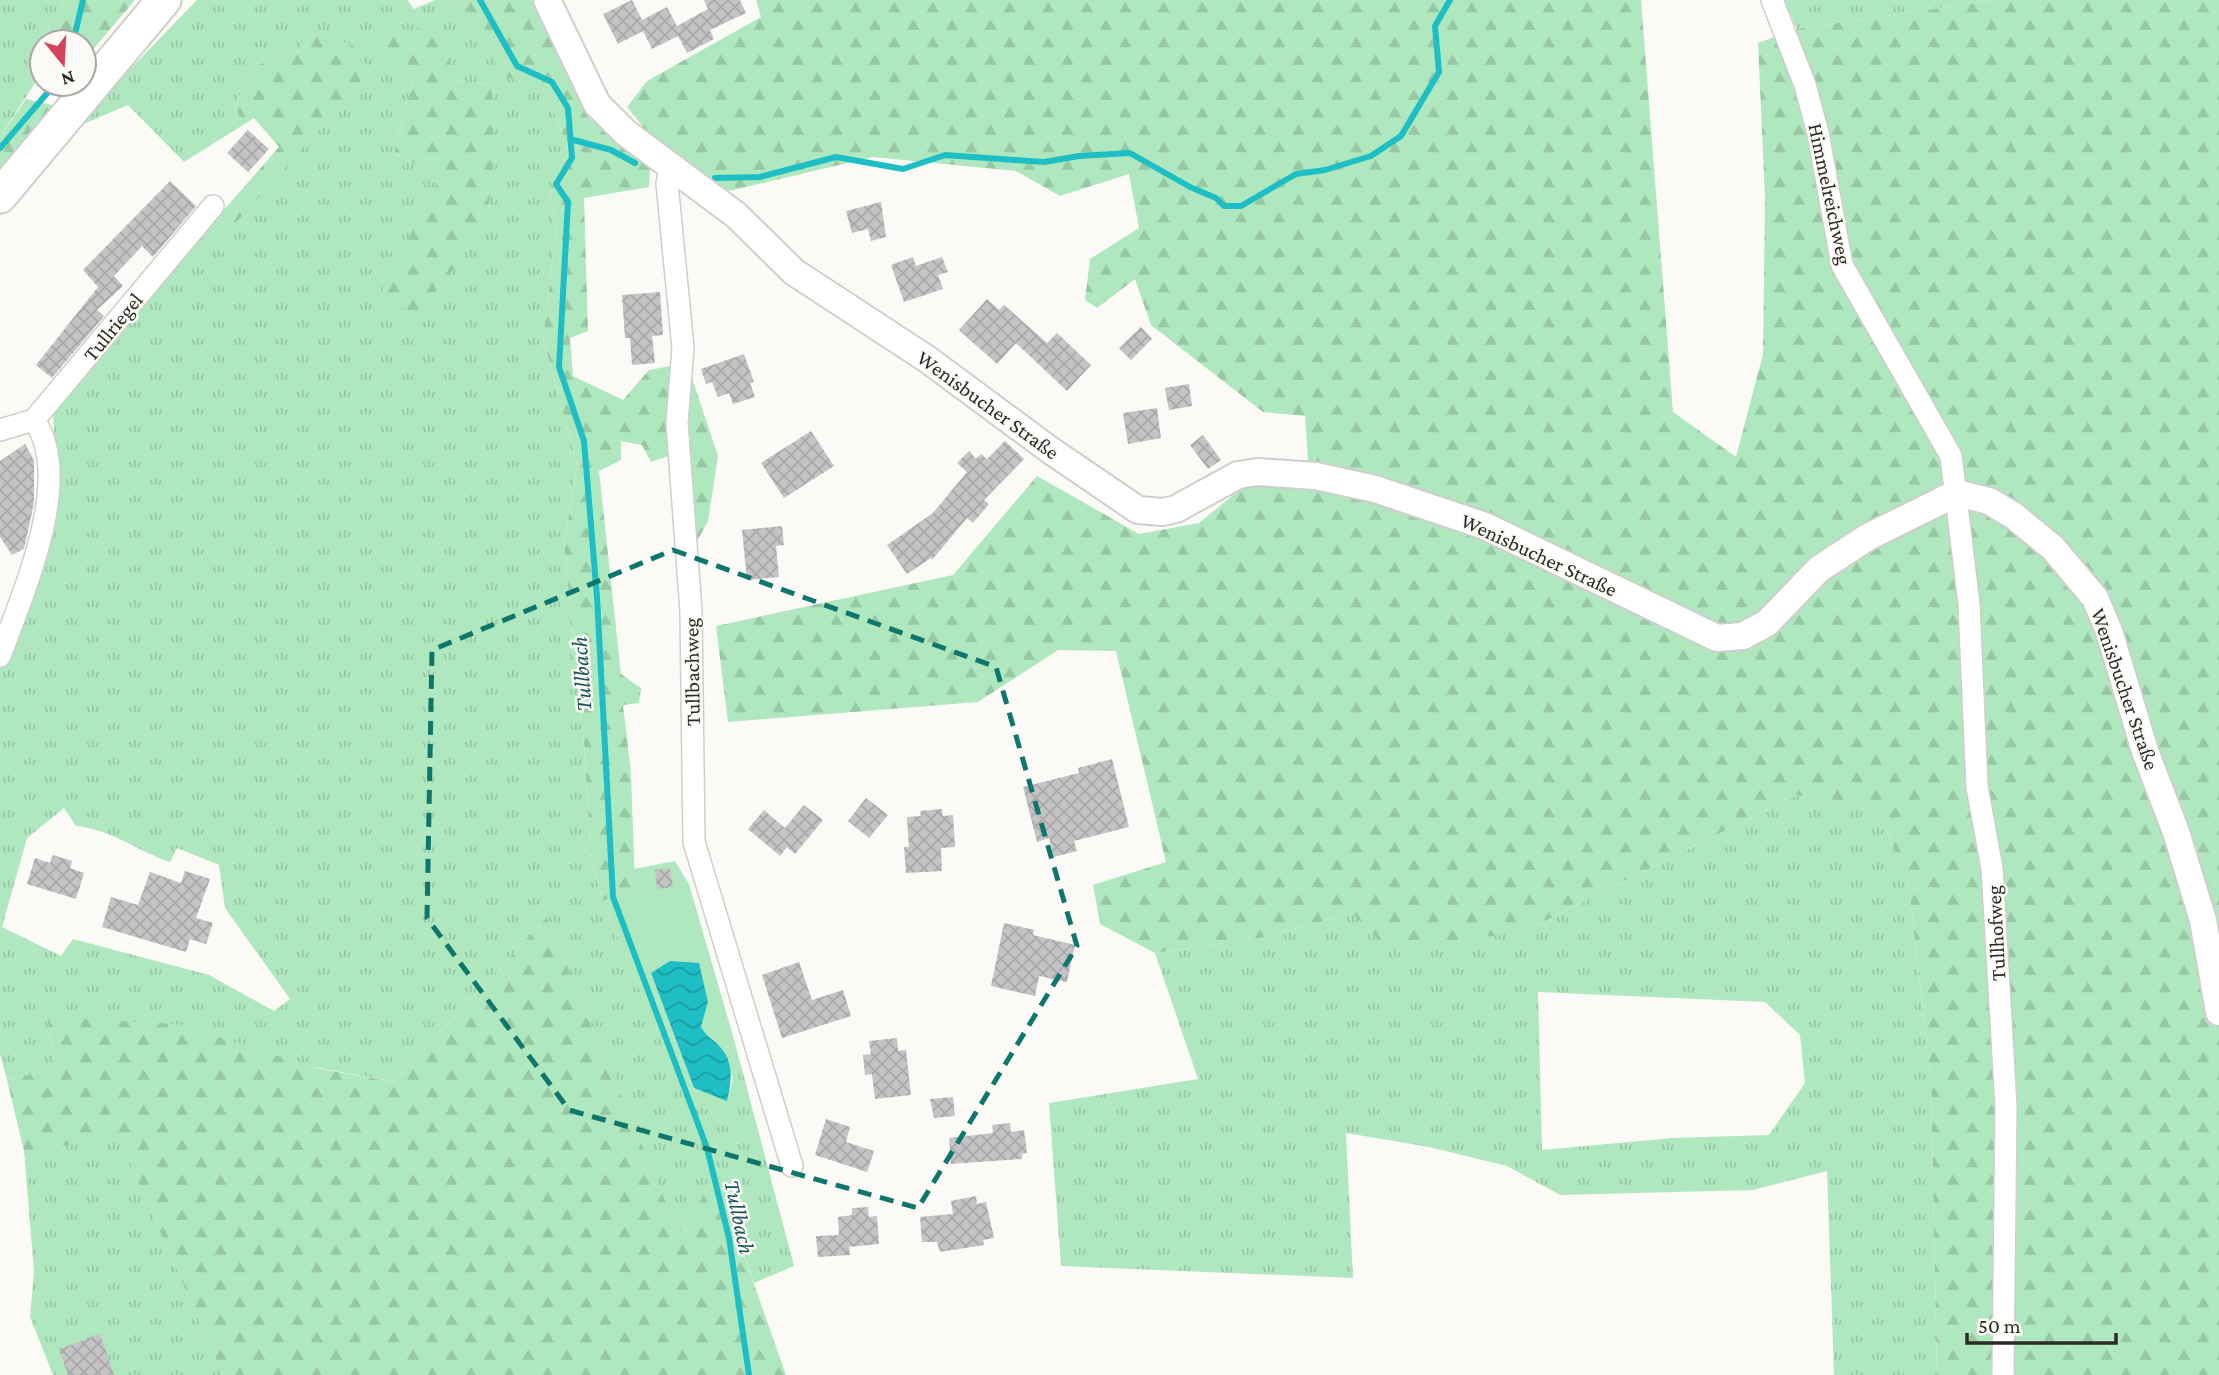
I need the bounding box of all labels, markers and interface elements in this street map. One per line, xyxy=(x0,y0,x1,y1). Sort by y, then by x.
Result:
north arrow xyxy=(28,28,98,98)
text: N xyxy=(59,67,78,91)
street label: Himmelreichweg xyxy=(1803,121,1857,267)
street label: Tullriegel xyxy=(78,288,148,366)
street label: Wenisbucher Straße xyxy=(912,345,1064,465)
street label: Wenisbucher Straße xyxy=(1457,508,1621,602)
street label: Wenisbucher Straße xyxy=(2086,605,2164,773)
street label: Tullbachweg xyxy=(679,618,705,726)
water label: Tullbach xyxy=(565,636,597,712)
street label: Tullhofweg xyxy=(1982,885,2010,981)
water label: Tullbach xyxy=(719,1178,761,1256)
scale bar xyxy=(1967,1302,2116,1346)
text: 50 m xyxy=(1978,1314,2021,1338)

